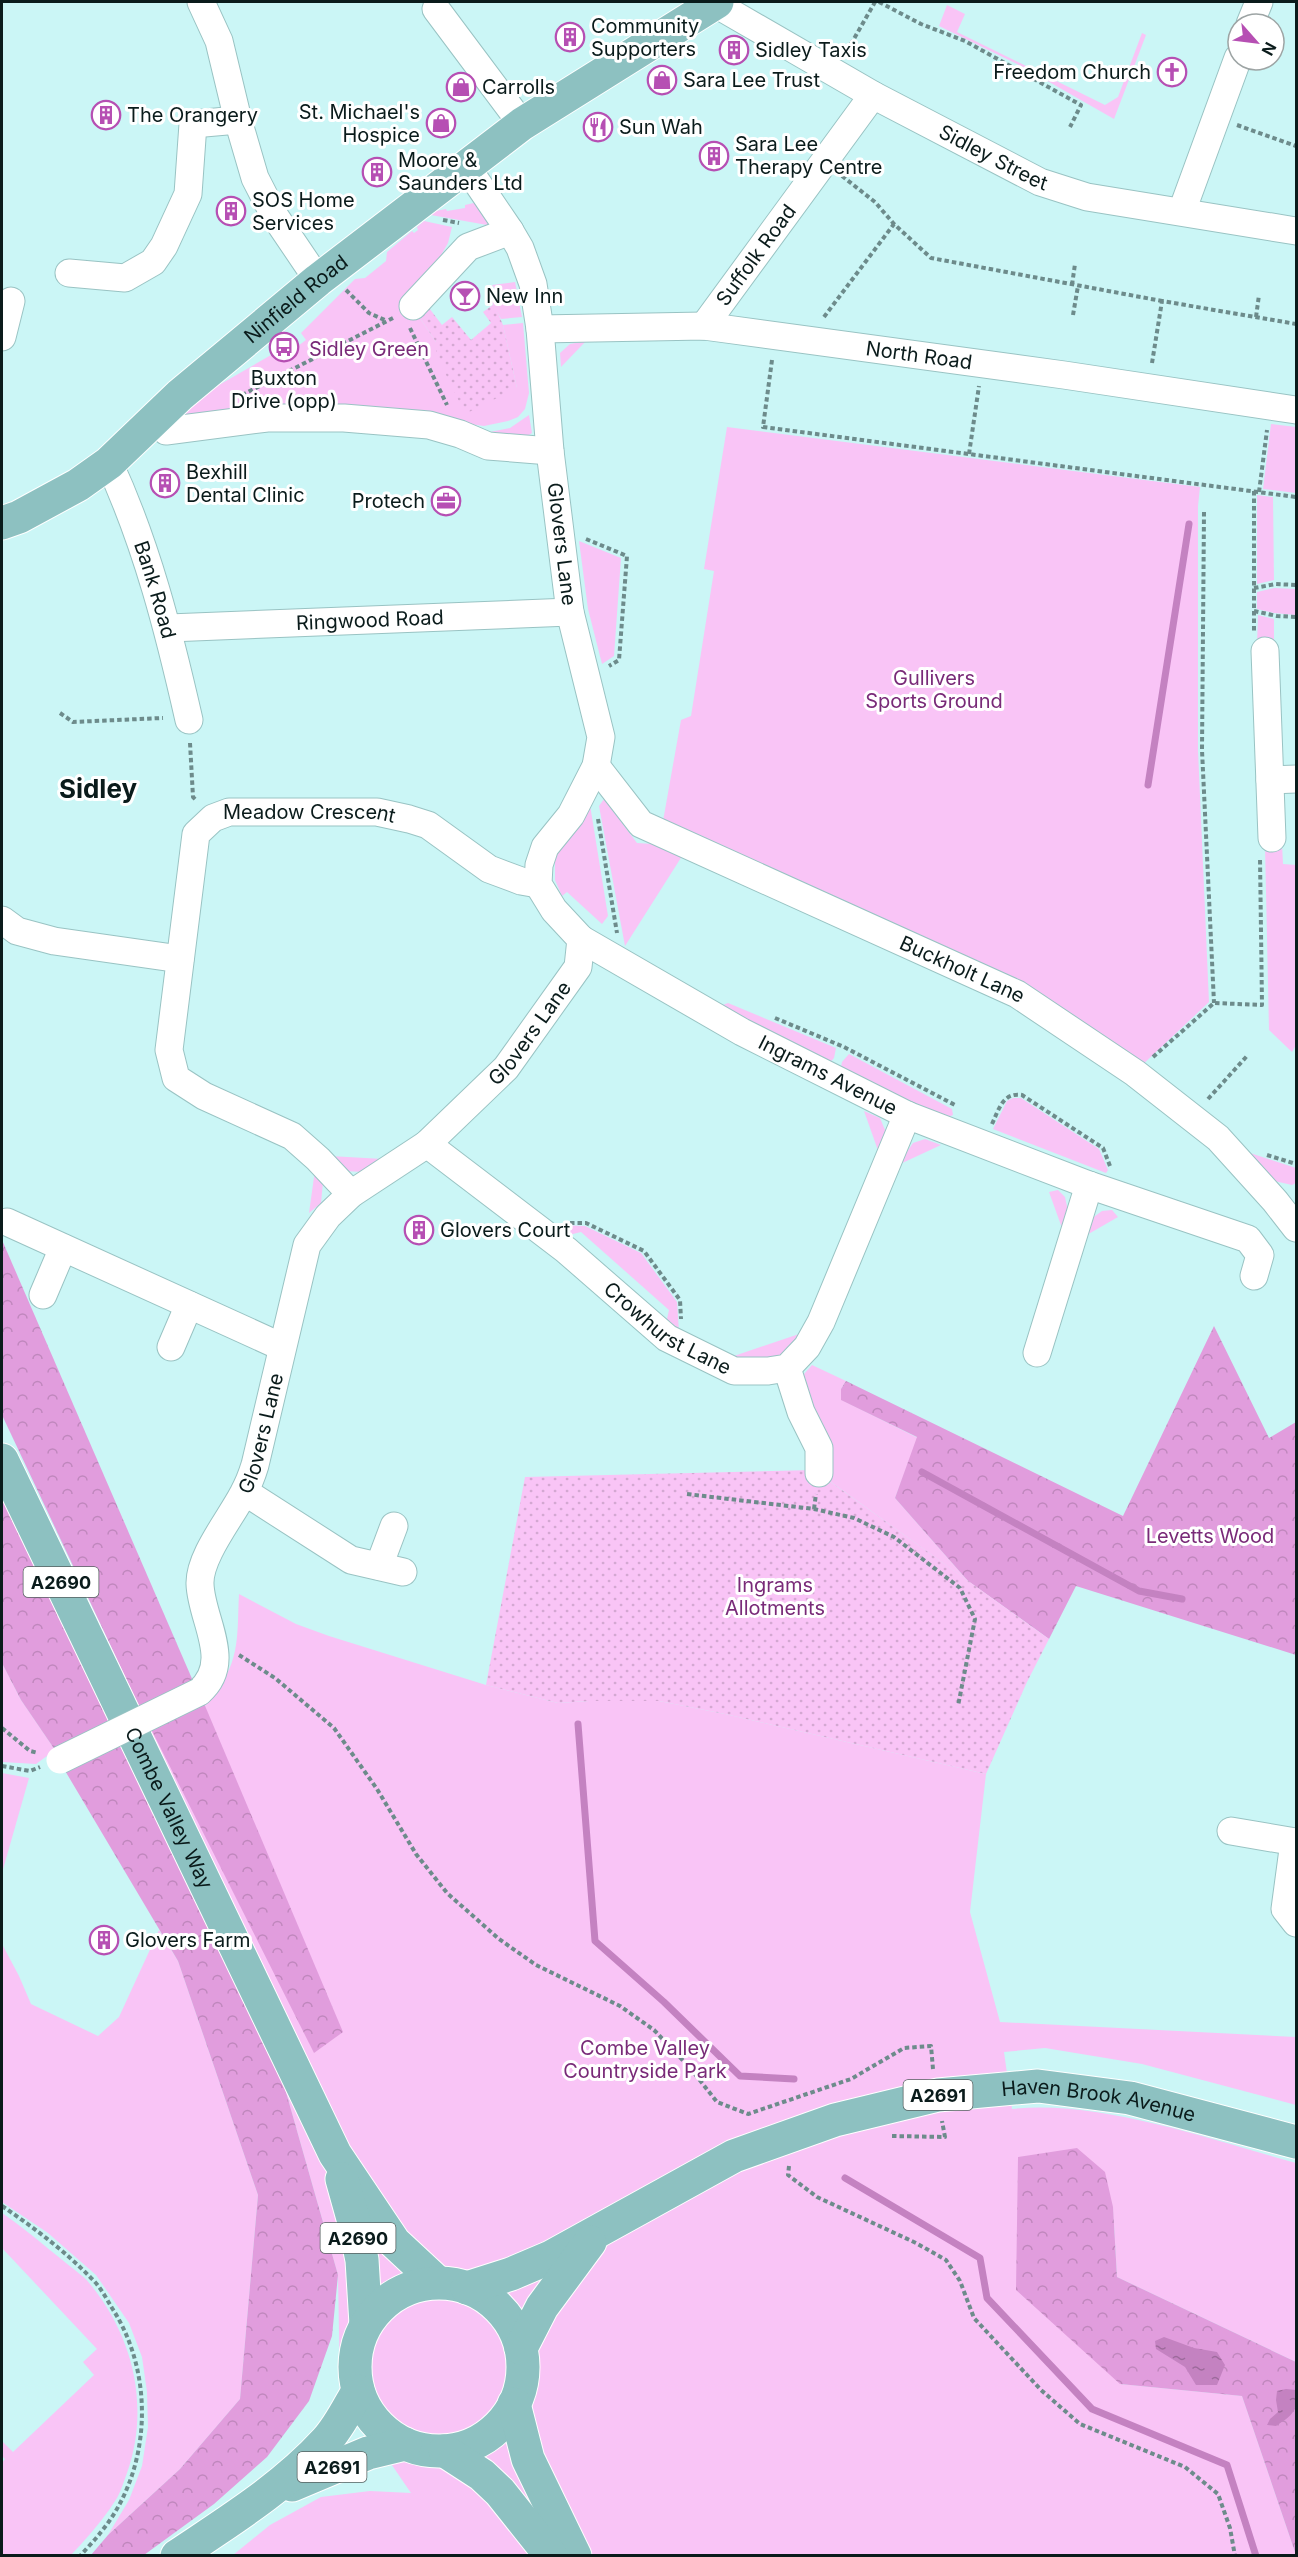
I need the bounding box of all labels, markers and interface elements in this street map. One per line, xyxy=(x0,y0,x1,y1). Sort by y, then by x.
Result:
north arrow xyxy=(1226,12,1286,72)
place label: Community Supporters xyxy=(591,14,699,61)
building icon: Community Supporters xyxy=(554,21,586,53)
building icon: Sidley Taxis xyxy=(718,34,750,66)
place label: Sidley Taxis xyxy=(755,38,867,62)
text: N xyxy=(1258,39,1281,59)
church icon: Freedom Church xyxy=(1156,56,1188,88)
place label: Freedom Church xyxy=(993,60,1151,84)
shop icon: Sara Lee Trust xyxy=(646,64,678,96)
place label: Sara Lee Trust xyxy=(683,68,820,92)
shop icon: Carrolls xyxy=(445,71,477,103)
place label: Carrolls xyxy=(482,75,555,99)
building icon: The Orangery xyxy=(90,99,122,131)
place label: St. Michael's Hospice xyxy=(299,100,420,147)
place label: The Orangery xyxy=(127,103,258,127)
shop icon: St. Michael's Hospice xyxy=(425,107,457,139)
restaurant icon: Sun Wah xyxy=(582,111,614,143)
place label: Sun Wah xyxy=(619,115,703,139)
street label: Sidley Street xyxy=(935,119,1051,196)
place label: Sara Lee Therapy Centre xyxy=(735,132,882,179)
building icon: Sara Lee Therapy Centre xyxy=(698,140,730,172)
place label: Moore & Saunders Ltd xyxy=(398,148,523,195)
building icon: Moore & Saunders Ltd xyxy=(361,156,393,188)
place label: SOS Home Services xyxy=(252,188,355,235)
building icon: SOS Home Services xyxy=(215,195,247,227)
street label: Suffolk Road xyxy=(711,200,801,310)
street label: Ninfield Road xyxy=(239,250,352,348)
bar icon: New Inn xyxy=(449,280,481,312)
place label: New Inn xyxy=(486,284,563,308)
bus stop icon: Buxton Drive (opp) xyxy=(268,331,300,363)
street label: North Road xyxy=(864,336,974,374)
park label: Sidley Green xyxy=(309,337,429,361)
place label: Buxton Drive (opp) xyxy=(231,366,337,413)
place label: Bexhill Dental Clinic xyxy=(186,460,305,507)
building icon: Bexhill Dental Clinic xyxy=(149,467,181,499)
street label: Glovers Lane xyxy=(543,481,581,607)
office icon: Protech xyxy=(430,485,462,517)
place label: Protech xyxy=(352,489,425,513)
street label: Bank Road xyxy=(129,538,181,641)
street label: Ringwood Road xyxy=(295,605,444,635)
park label: Gullivers Sports Ground xyxy=(865,666,1003,713)
district label: Sidley xyxy=(59,773,137,804)
street label: Meadow Crescent xyxy=(223,800,398,828)
street label: Buckholt Lane xyxy=(896,931,1030,1008)
street label: Glovers Lane xyxy=(483,977,576,1090)
street label: Ingrams Avenue xyxy=(754,1030,901,1120)
building icon: Glovers Court xyxy=(403,1214,435,1246)
place label: Glovers Court xyxy=(440,1218,571,1242)
street label: Crowhurst Lane xyxy=(599,1277,735,1380)
street label: Glovers Lane xyxy=(233,1371,288,1498)
park label: Levetts Wood xyxy=(1146,1524,1274,1548)
road number: A2690 xyxy=(23,1567,98,1597)
park label: Ingrams Allotments xyxy=(725,1573,825,1620)
street label: Combe Valley Way xyxy=(120,1723,218,1893)
building icon: Glovers Farm xyxy=(88,1924,120,1956)
place label: Glovers Farm xyxy=(125,1928,251,1952)
park label: Combe Valley Countryside Park xyxy=(563,2036,727,2083)
street label: Haven Brook Avenue xyxy=(1000,2074,1198,2127)
road number: A2691 xyxy=(904,2080,972,2110)
road number: A2690 xyxy=(320,2223,395,2253)
road number: A2691 xyxy=(298,2452,366,2482)

